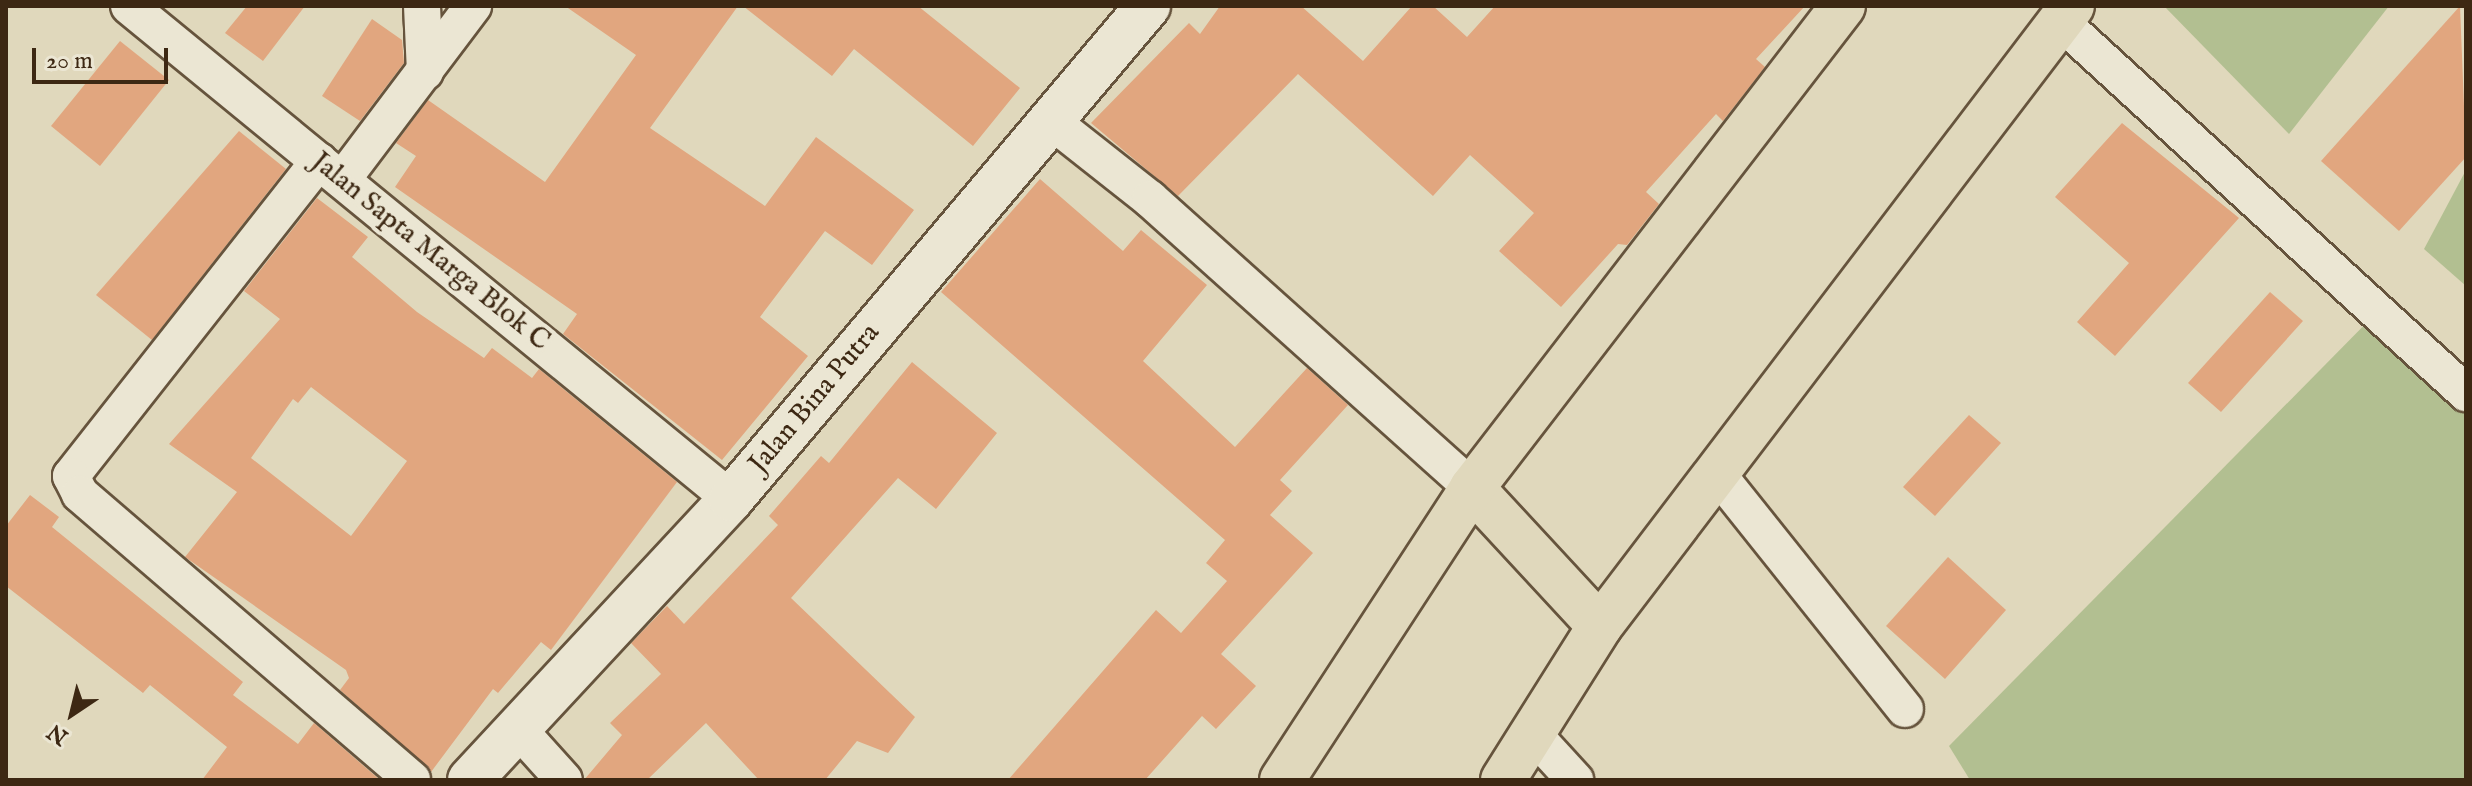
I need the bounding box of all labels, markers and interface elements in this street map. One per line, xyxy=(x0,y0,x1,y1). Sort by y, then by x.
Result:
scale bar xyxy=(36,32,172,82)
text: 20 m xyxy=(46,46,93,77)
street label: Jalan Sapta Marga Blok C xyxy=(304,145,556,359)
street label: Jalan Bina Putra xyxy=(743,317,887,481)
north arrow xyxy=(32,674,112,754)
text: N xyxy=(42,717,74,751)

